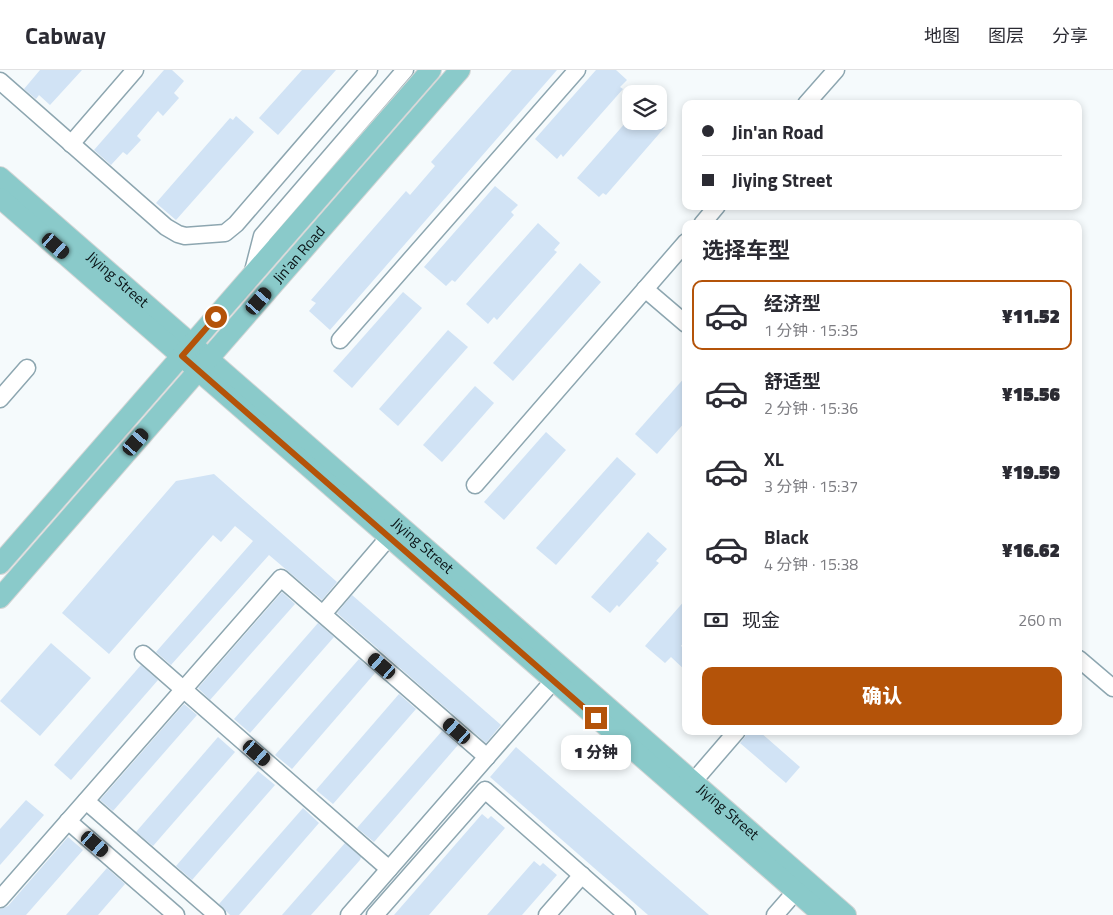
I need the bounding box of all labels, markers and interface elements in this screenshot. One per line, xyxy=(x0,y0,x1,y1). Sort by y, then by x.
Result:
text: Cabway xyxy=(25,17,106,53)
text: 地图 xyxy=(924,22,960,49)
text: 图层 xyxy=(988,22,1024,49)
text: 分享 xyxy=(1052,22,1088,49)
map controls xyxy=(622,85,667,130)
button: layers xyxy=(622,85,667,130)
text: Jin'an Road xyxy=(732,117,824,146)
text: Jiying Street xyxy=(732,165,832,194)
street label: Jin'an Road xyxy=(267,221,330,289)
car xyxy=(39,230,72,262)
text: 选择车型 xyxy=(702,233,790,267)
street label: Jiying Street xyxy=(82,246,155,313)
car xyxy=(243,285,274,317)
text: 经济型 xyxy=(764,288,821,317)
icon: car xyxy=(704,293,749,338)
text: ¥11.52 xyxy=(1002,301,1060,330)
route start xyxy=(205,306,227,328)
text: 1 分钟 · 15:35 xyxy=(764,318,858,342)
text: 舒适型 xyxy=(764,366,821,395)
icon: car xyxy=(704,371,749,416)
text: ¥15.56 xyxy=(1002,379,1060,408)
text: 2 分钟 · 15:36 xyxy=(764,396,858,420)
car xyxy=(120,426,151,458)
text: XL xyxy=(764,444,784,473)
icon: car xyxy=(704,449,749,494)
text: ¥19.59 xyxy=(1002,457,1060,486)
text: 3 分钟 · 15:37 xyxy=(764,474,858,498)
street label: Jiying Street xyxy=(387,512,460,580)
text: Black xyxy=(764,522,809,551)
icon: car xyxy=(704,527,749,572)
text: ¥16.62 xyxy=(1002,535,1060,564)
text: 4 分钟 · 15:38 xyxy=(764,552,858,576)
text: 现金 xyxy=(742,605,780,634)
icon: cash xyxy=(702,606,730,634)
text: 260 m xyxy=(1018,608,1062,632)
car xyxy=(365,650,398,682)
button: 确认 xyxy=(702,667,1062,725)
route end xyxy=(585,707,607,729)
car xyxy=(440,715,473,747)
callout: 1 分钟 xyxy=(561,736,631,770)
car xyxy=(240,737,273,769)
text: 1 分钟 xyxy=(574,740,618,764)
street label: Jiying Street xyxy=(692,778,765,846)
car xyxy=(78,828,111,860)

